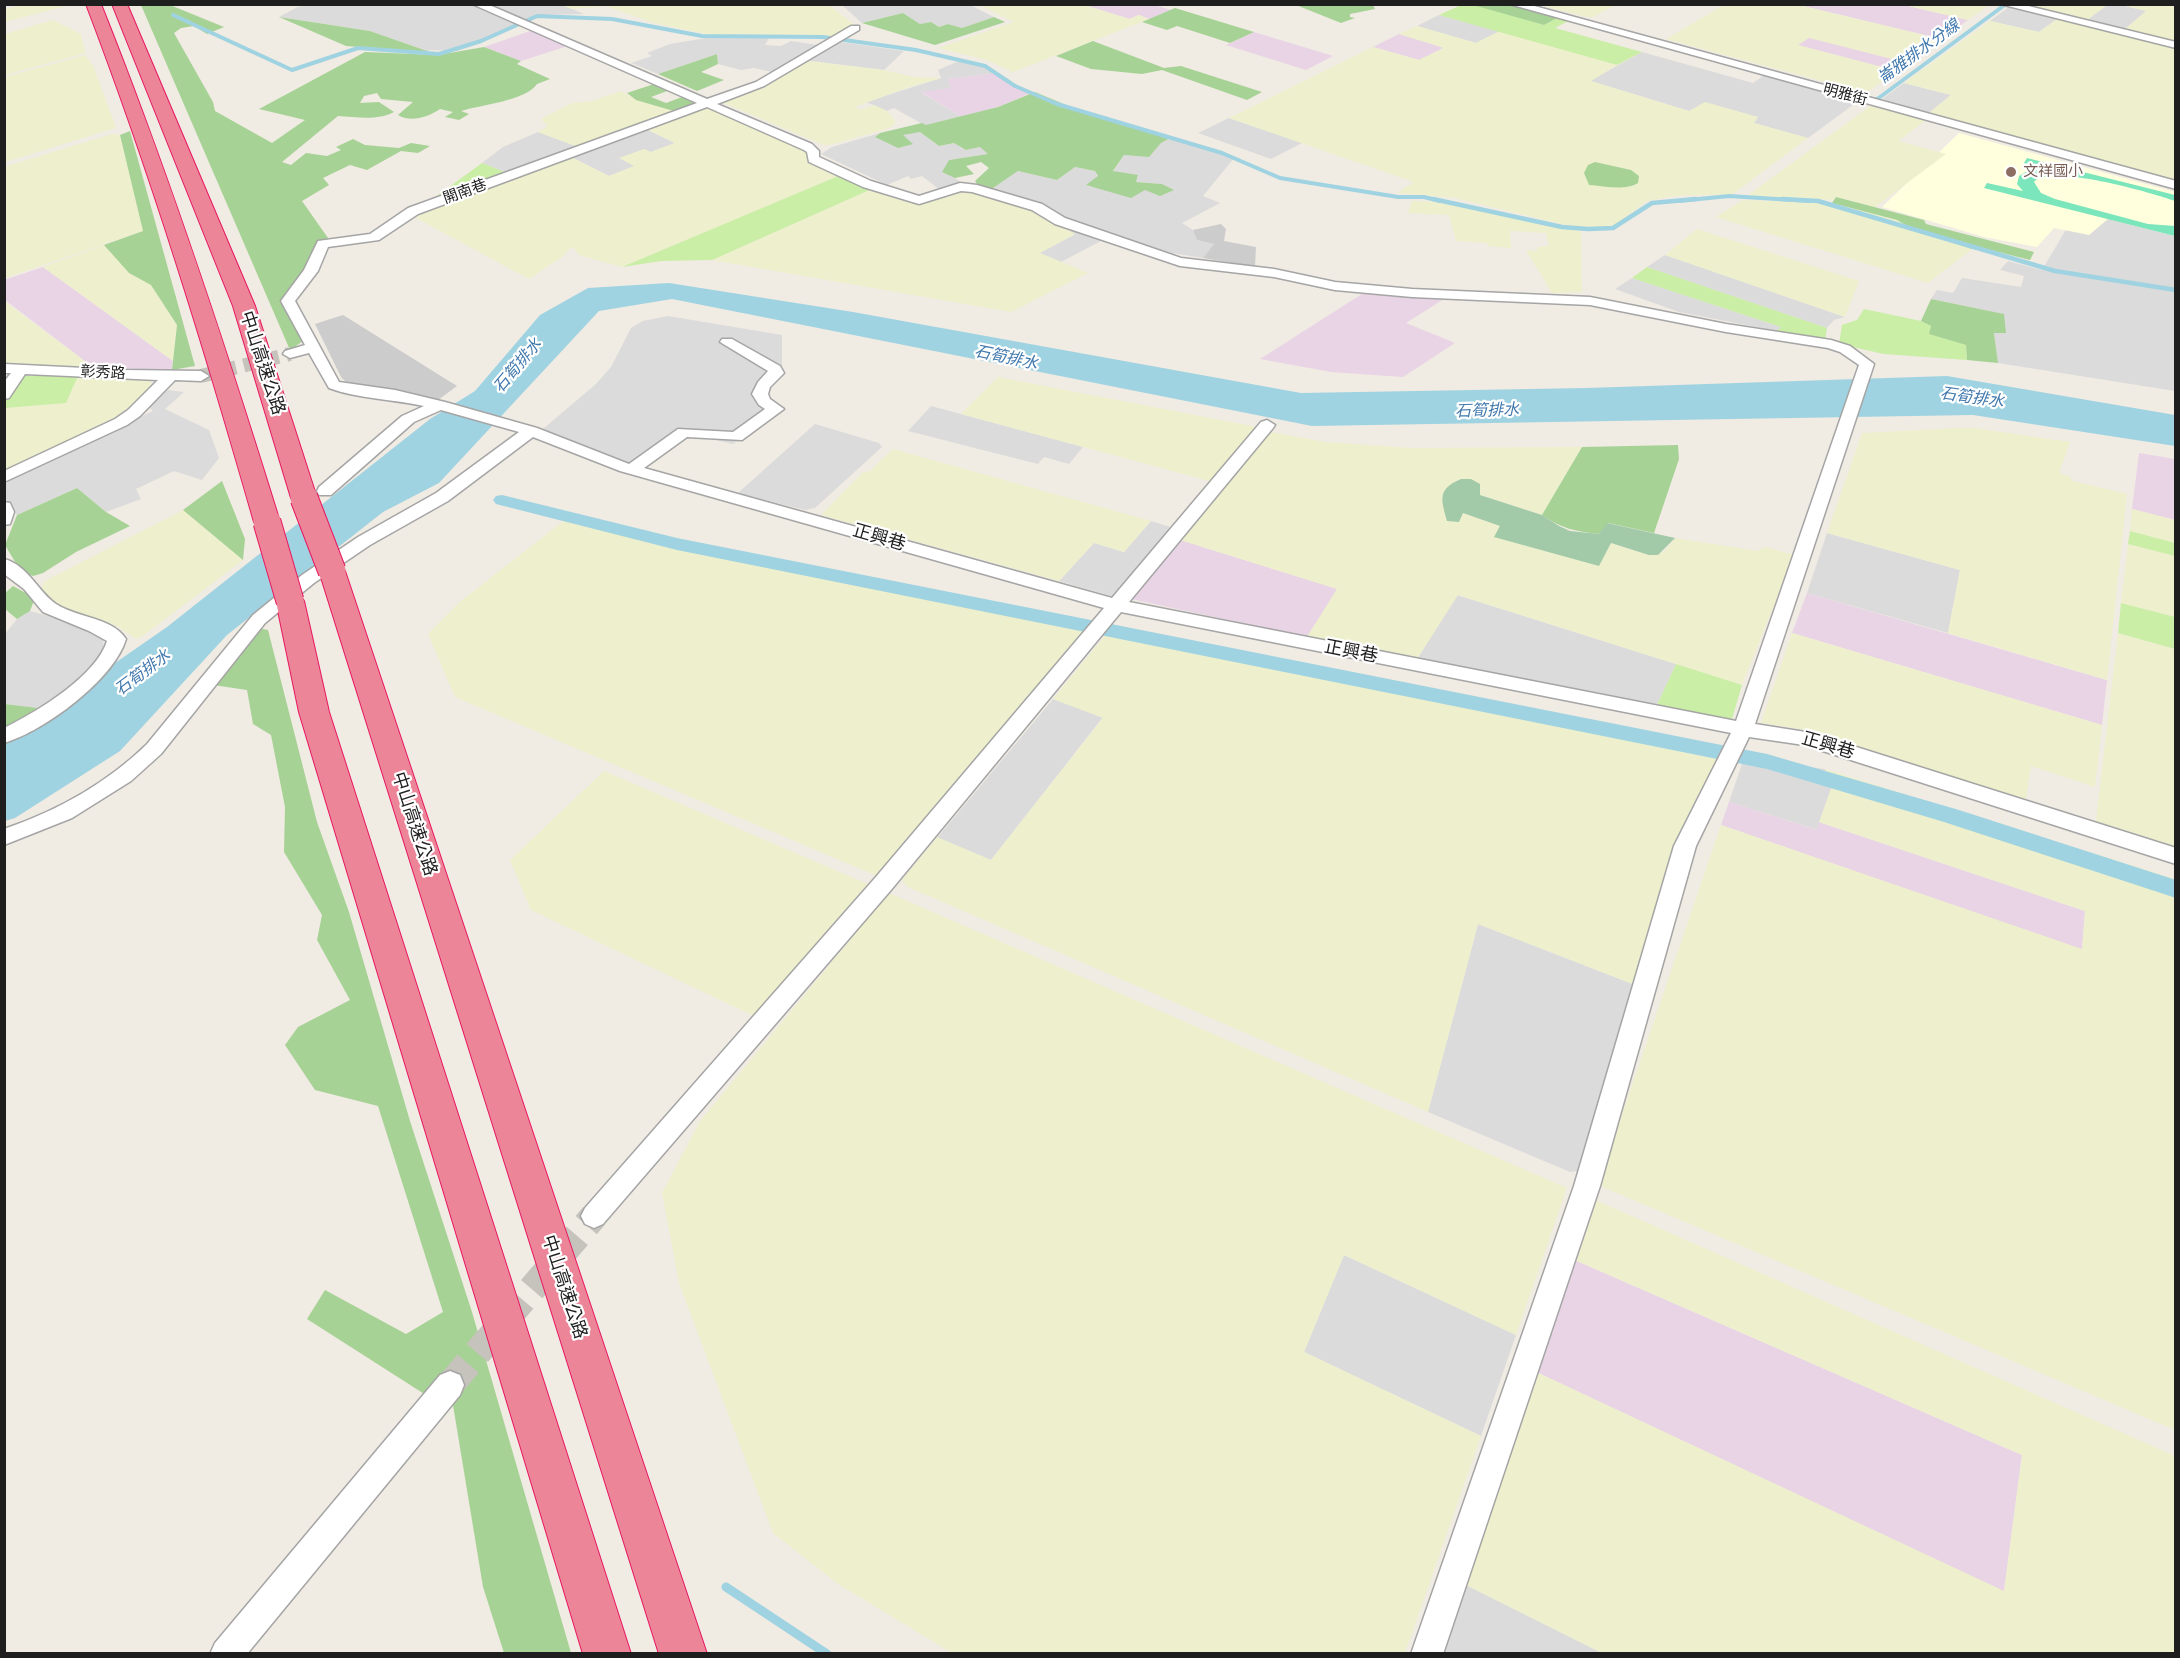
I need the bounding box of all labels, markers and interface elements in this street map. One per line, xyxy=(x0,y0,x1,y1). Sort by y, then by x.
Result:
water label: 崙雅排水分線 xyxy=(1875,16,1963,88)
street label: 明雅街 xyxy=(1821,80,1869,110)
place label: 文祥國小 xyxy=(2023,163,2083,181)
marker: 文祥國小 xyxy=(2004,165,2018,179)
street label: 開南巷 xyxy=(441,176,489,208)
street label: 中山高速公路 xyxy=(235,308,289,418)
water label: 石筍排水 xyxy=(490,335,546,397)
water label: 石筍排水 xyxy=(973,342,1039,374)
street label: 彰秀路 xyxy=(80,363,126,383)
water label: 石筍排水 xyxy=(1939,384,2005,412)
water label: 石筍排水 xyxy=(1455,400,1519,422)
street label: 正興巷 xyxy=(850,520,908,556)
street label: 正興巷 xyxy=(1322,636,1380,668)
water label: 石筍排水 xyxy=(112,646,174,700)
street label: 正興巷 xyxy=(1799,728,1857,764)
street label: 中山高速公路 xyxy=(387,769,441,879)
street label: 中山高速公路 xyxy=(537,1232,591,1342)

